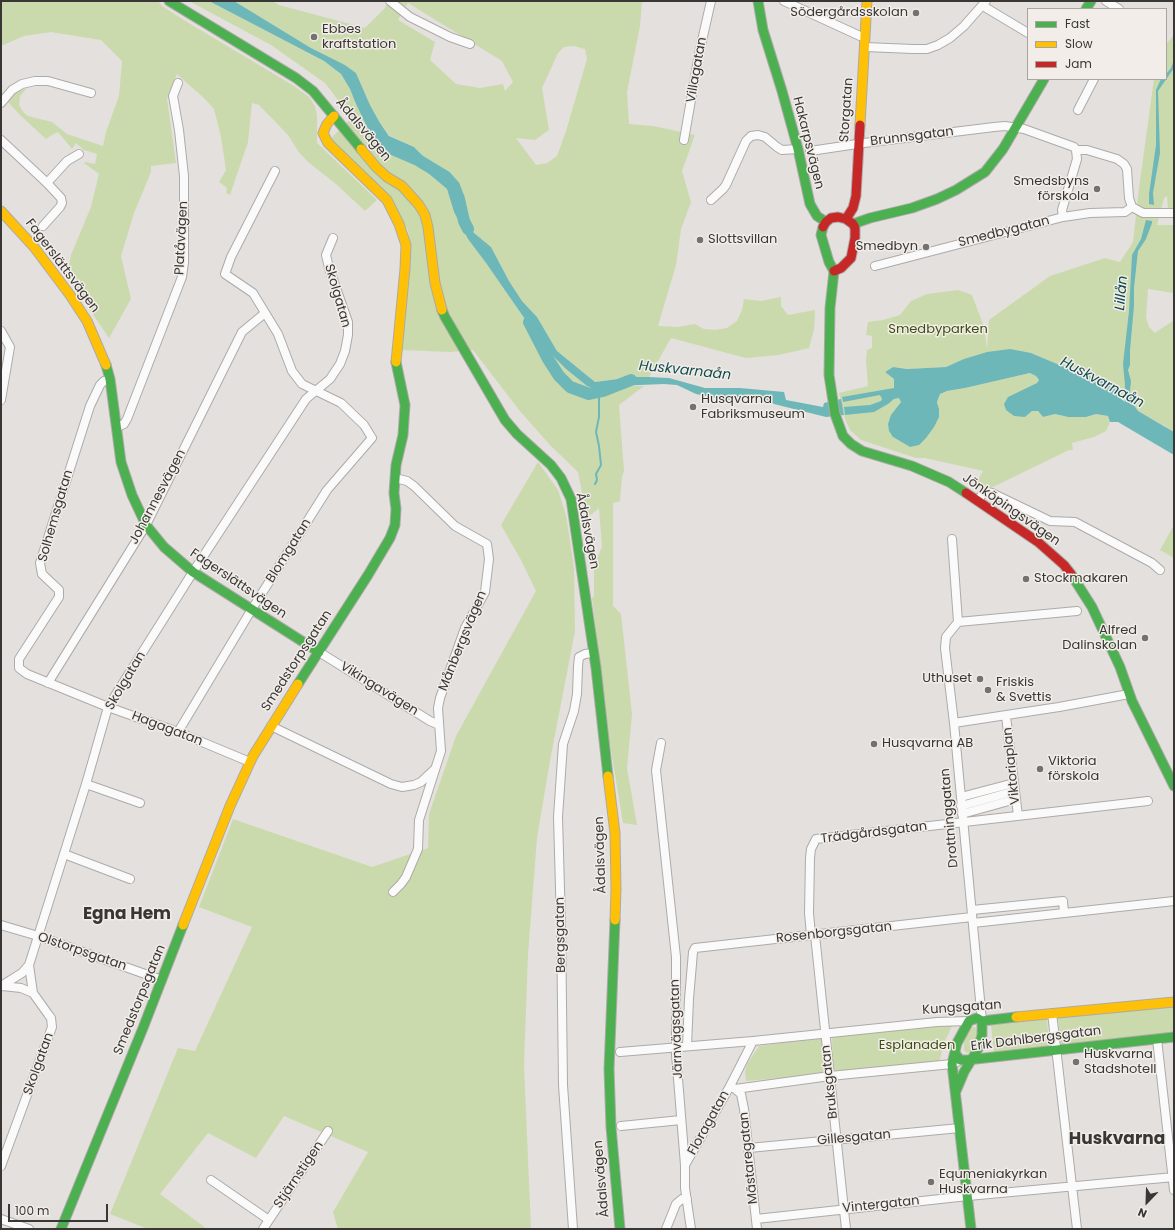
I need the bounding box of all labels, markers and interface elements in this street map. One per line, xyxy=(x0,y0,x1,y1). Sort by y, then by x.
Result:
place label: Södergårdsskolan xyxy=(790,5,908,21)
marker: Södergårdsskolan xyxy=(911,8,921,18)
legend xyxy=(1027,8,1167,80)
text: Fast xyxy=(1065,15,1090,32)
place label: Ebbes kraftstation xyxy=(322,22,396,53)
marker: Ebbes kraftstation xyxy=(309,32,319,42)
text: Slow xyxy=(1065,35,1093,52)
street label: Villagatan xyxy=(684,36,710,104)
text: Jam xyxy=(1065,55,1092,72)
street label: Storgatan xyxy=(837,77,857,143)
street label: Ådalsvägen xyxy=(332,95,394,165)
street label: Hakarpsvägen xyxy=(789,95,827,191)
street label: Brunnsgatan xyxy=(869,124,955,150)
place label: Smedsbyns förskola xyxy=(1013,174,1089,205)
marker: Smedsbyns förskola xyxy=(1092,184,1102,194)
street label: Platåvägen xyxy=(172,201,192,275)
street label: Smedbygatan xyxy=(957,213,1051,251)
street label: Fagerslättsvägen xyxy=(22,216,102,316)
place label: Slottsvillan xyxy=(708,232,777,248)
marker: Slottsvillan xyxy=(695,235,705,245)
place label: Smedbyn xyxy=(856,239,918,255)
marker: Smedbyn xyxy=(921,242,931,252)
street label: Skolgatan xyxy=(321,262,353,330)
water label: Lillån xyxy=(1112,275,1132,311)
park label: Smedbyparken xyxy=(888,322,988,338)
water label: Huskvarnaån xyxy=(1057,354,1147,412)
water label: Huskvarnaån xyxy=(638,358,732,384)
place label: Husqvarna Fabriksmuseum xyxy=(701,392,805,423)
marker: Husqvarna Fabriksmuseum xyxy=(688,402,698,412)
street label: Johannesvägen xyxy=(126,447,190,547)
street label: Solhemsgatan xyxy=(35,468,77,564)
street label: Jönköpingsvägen xyxy=(959,470,1063,550)
street label: Ådalsvägen xyxy=(572,491,602,571)
street label: Blomgatan xyxy=(263,516,315,586)
street label: Fagerslättsvägen xyxy=(187,546,289,622)
place label: Stockmakaren xyxy=(1034,571,1128,587)
marker: Stockmakaren xyxy=(1021,574,1031,584)
street label: Månbergsvägen xyxy=(436,589,490,693)
street label: Smedstorpsgatan xyxy=(258,607,336,715)
place label: Alfred Dalinskolan xyxy=(1062,623,1137,654)
marker: Alfred Dalinskolan xyxy=(1140,633,1150,643)
street label: Skolgatan xyxy=(103,649,149,713)
street label: Vikingavägen xyxy=(337,659,421,719)
place label: Uthuset xyxy=(922,671,972,687)
marker: Uthuset xyxy=(975,674,985,684)
place label: Friskis & Svettis xyxy=(996,675,1052,706)
marker: Friskis & Svettis xyxy=(983,685,993,695)
street label: Hagagatan xyxy=(129,708,205,750)
street label: Viktoriaplan xyxy=(1000,727,1024,805)
place label: Husqvarna AB xyxy=(882,736,973,752)
marker: Husqvarna AB xyxy=(869,739,879,749)
place label: Viktoria förskola xyxy=(1048,754,1099,785)
marker: Viktoria förskola xyxy=(1035,764,1045,774)
street label: Drottninggatan xyxy=(938,768,962,868)
street label: Ådalsvägen xyxy=(592,816,610,894)
street label: Trädgårdsgatan xyxy=(820,819,928,847)
street label: Bergsgatan xyxy=(553,897,569,973)
district label: Egna Hem xyxy=(83,905,171,925)
street label: Rosenborgsgatan xyxy=(775,919,893,947)
street label: Olstorpsgatan xyxy=(35,929,129,975)
street label: Smedstorpsgatan xyxy=(111,943,169,1057)
street label: Järnvägsgatan xyxy=(667,979,687,1079)
street label: Kungsgatan xyxy=(922,997,1002,1019)
street label: Erik Dahlbergsgatan xyxy=(970,1023,1102,1055)
street label: Skolgatan xyxy=(21,1031,57,1097)
park label: Esplanaden xyxy=(879,1038,955,1054)
street label: Bruksgatan xyxy=(818,1044,842,1120)
place label: Huskvarna Stadshotell xyxy=(1084,1047,1157,1078)
marker: Huskvarna Stadshotell xyxy=(1071,1057,1081,1067)
street label: Floragatan xyxy=(685,1088,733,1158)
street label: Mästaregatan xyxy=(736,1111,762,1205)
street label: Gillesgatan xyxy=(816,1127,892,1149)
district label: Huskvarna xyxy=(1069,1130,1165,1150)
street label: Stjärnstigen xyxy=(271,1139,327,1211)
street label: Ådalsvägen xyxy=(591,1140,613,1218)
place label: Equmeniakyrkan Huskvarna xyxy=(939,1167,1047,1198)
marker: Equmeniakyrkan Huskvarna xyxy=(926,1177,936,1187)
north arrow xyxy=(1127,1182,1167,1222)
street label: Vintergatan xyxy=(842,1193,920,1217)
scale bar xyxy=(10,1196,110,1222)
text: 100 m xyxy=(15,1202,49,1219)
text: N xyxy=(1135,1204,1149,1222)

